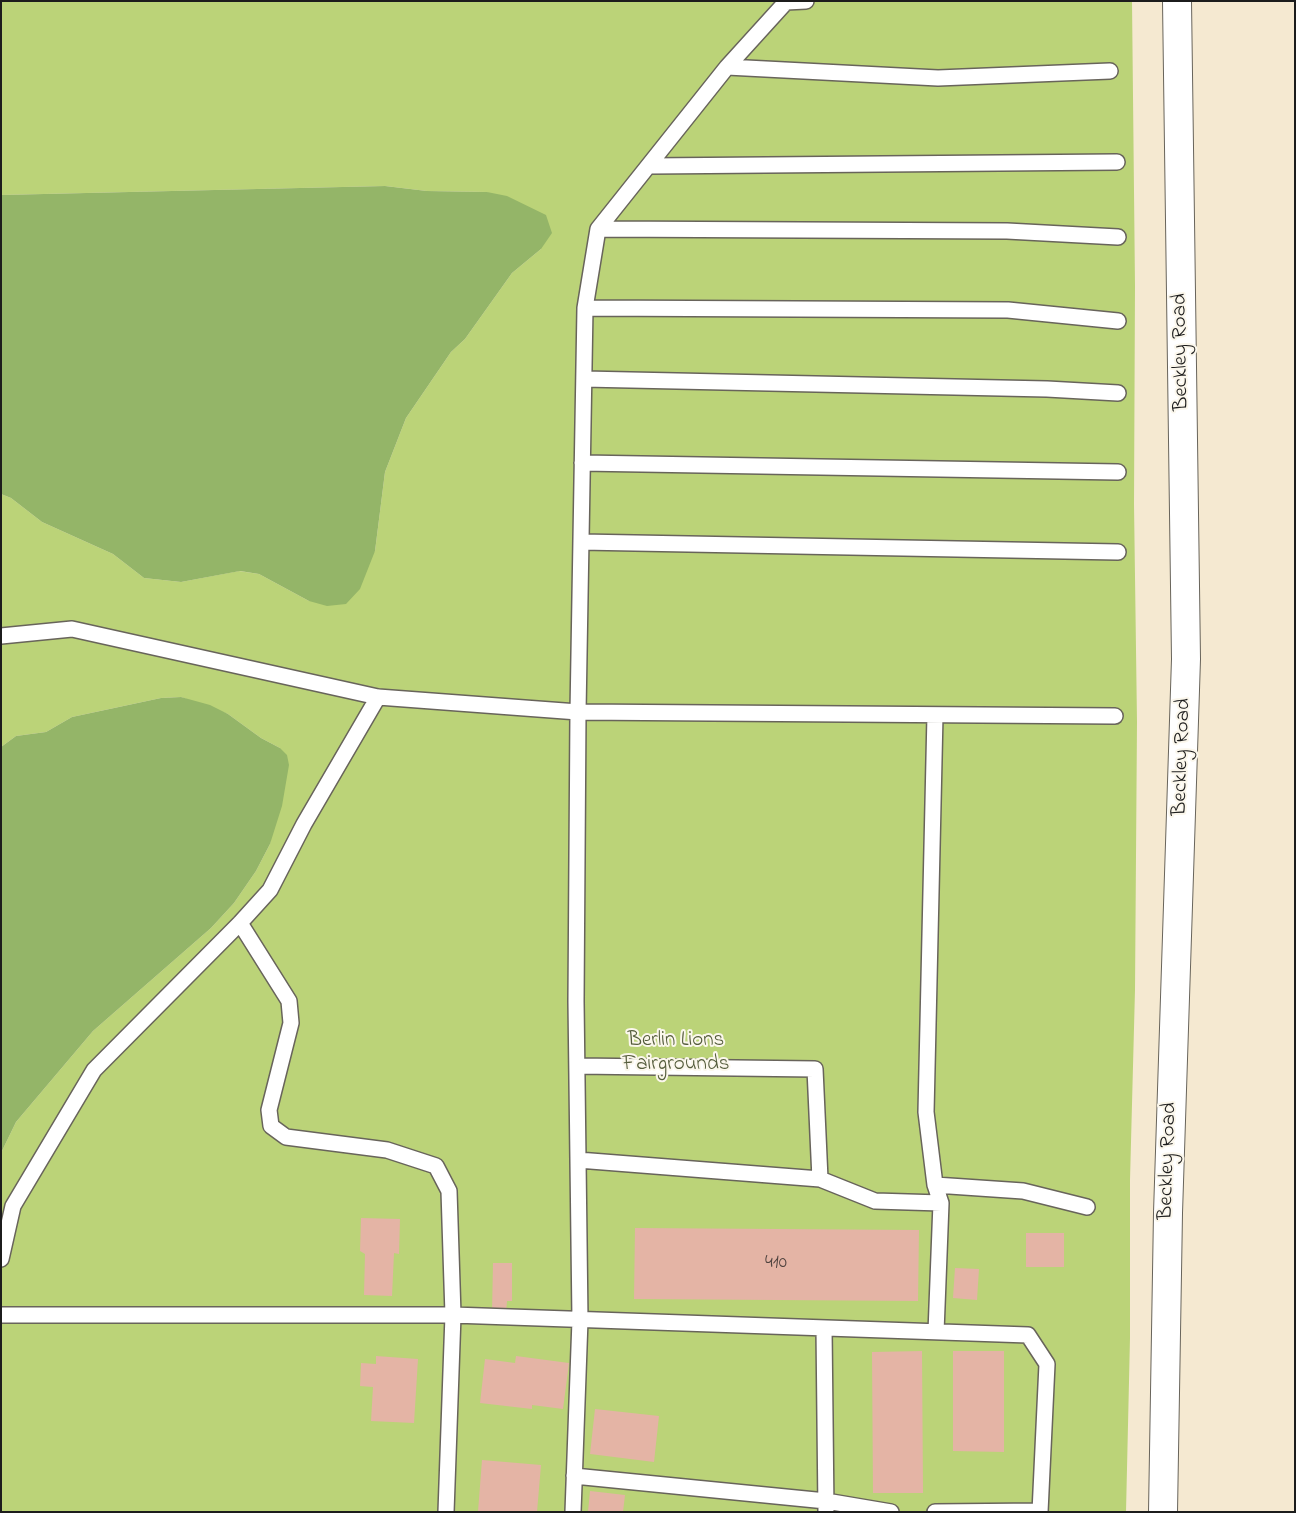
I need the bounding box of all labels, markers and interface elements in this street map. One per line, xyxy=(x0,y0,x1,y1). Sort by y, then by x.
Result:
street label: Beckley Road xyxy=(1168,293,1196,411)
street label: Beckley Road xyxy=(1168,698,1198,816)
park label: Berlin Lions Fairgrounds xyxy=(623,1029,729,1079)
street label: Beckley Road xyxy=(1154,1102,1184,1220)
house number: 410 xyxy=(765,1253,787,1275)

